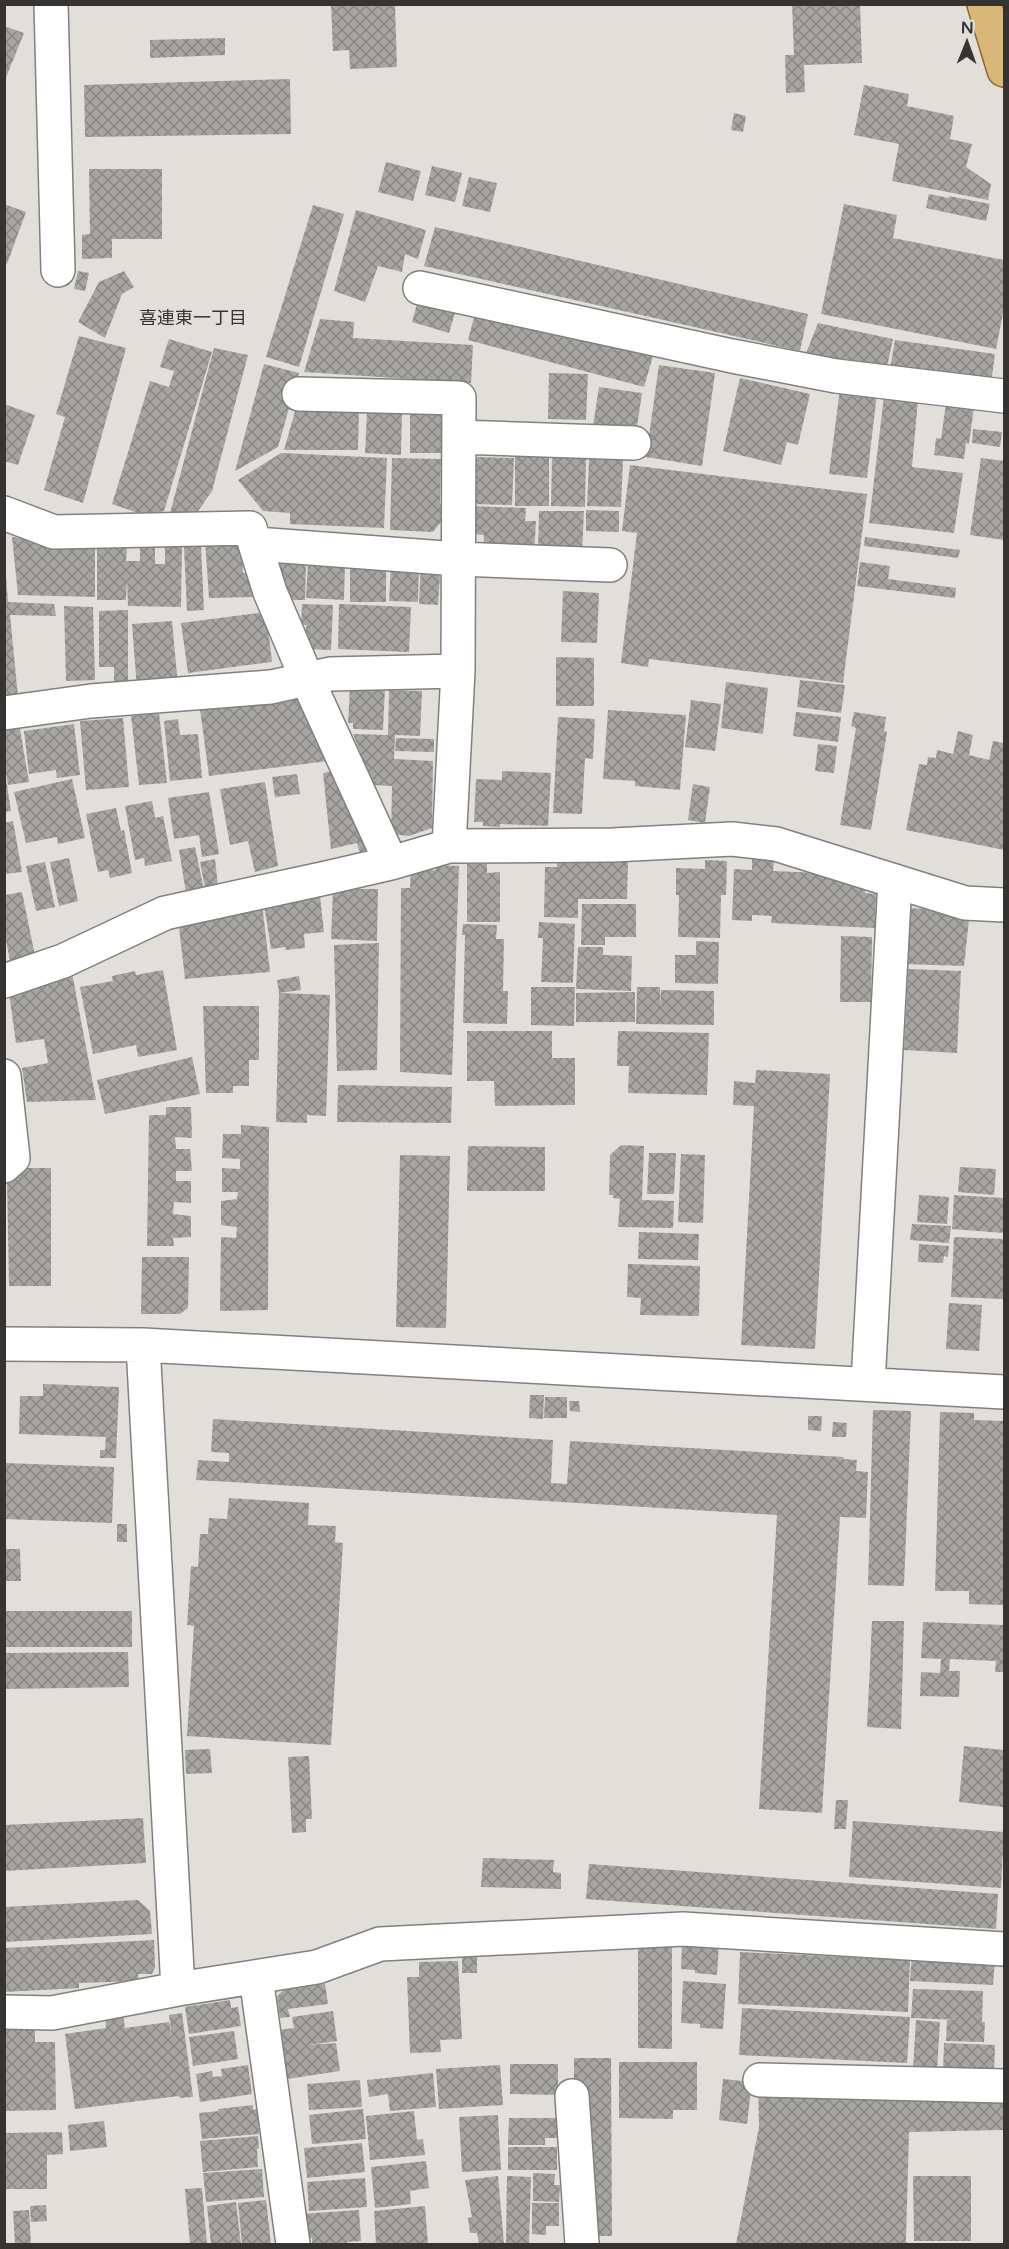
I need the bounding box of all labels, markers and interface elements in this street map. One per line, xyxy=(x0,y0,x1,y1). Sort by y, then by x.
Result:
north arrow xyxy=(937,12,997,72)
text: N xyxy=(961,18,974,38)
district label: 喜連東一丁目 xyxy=(139,307,247,329)

